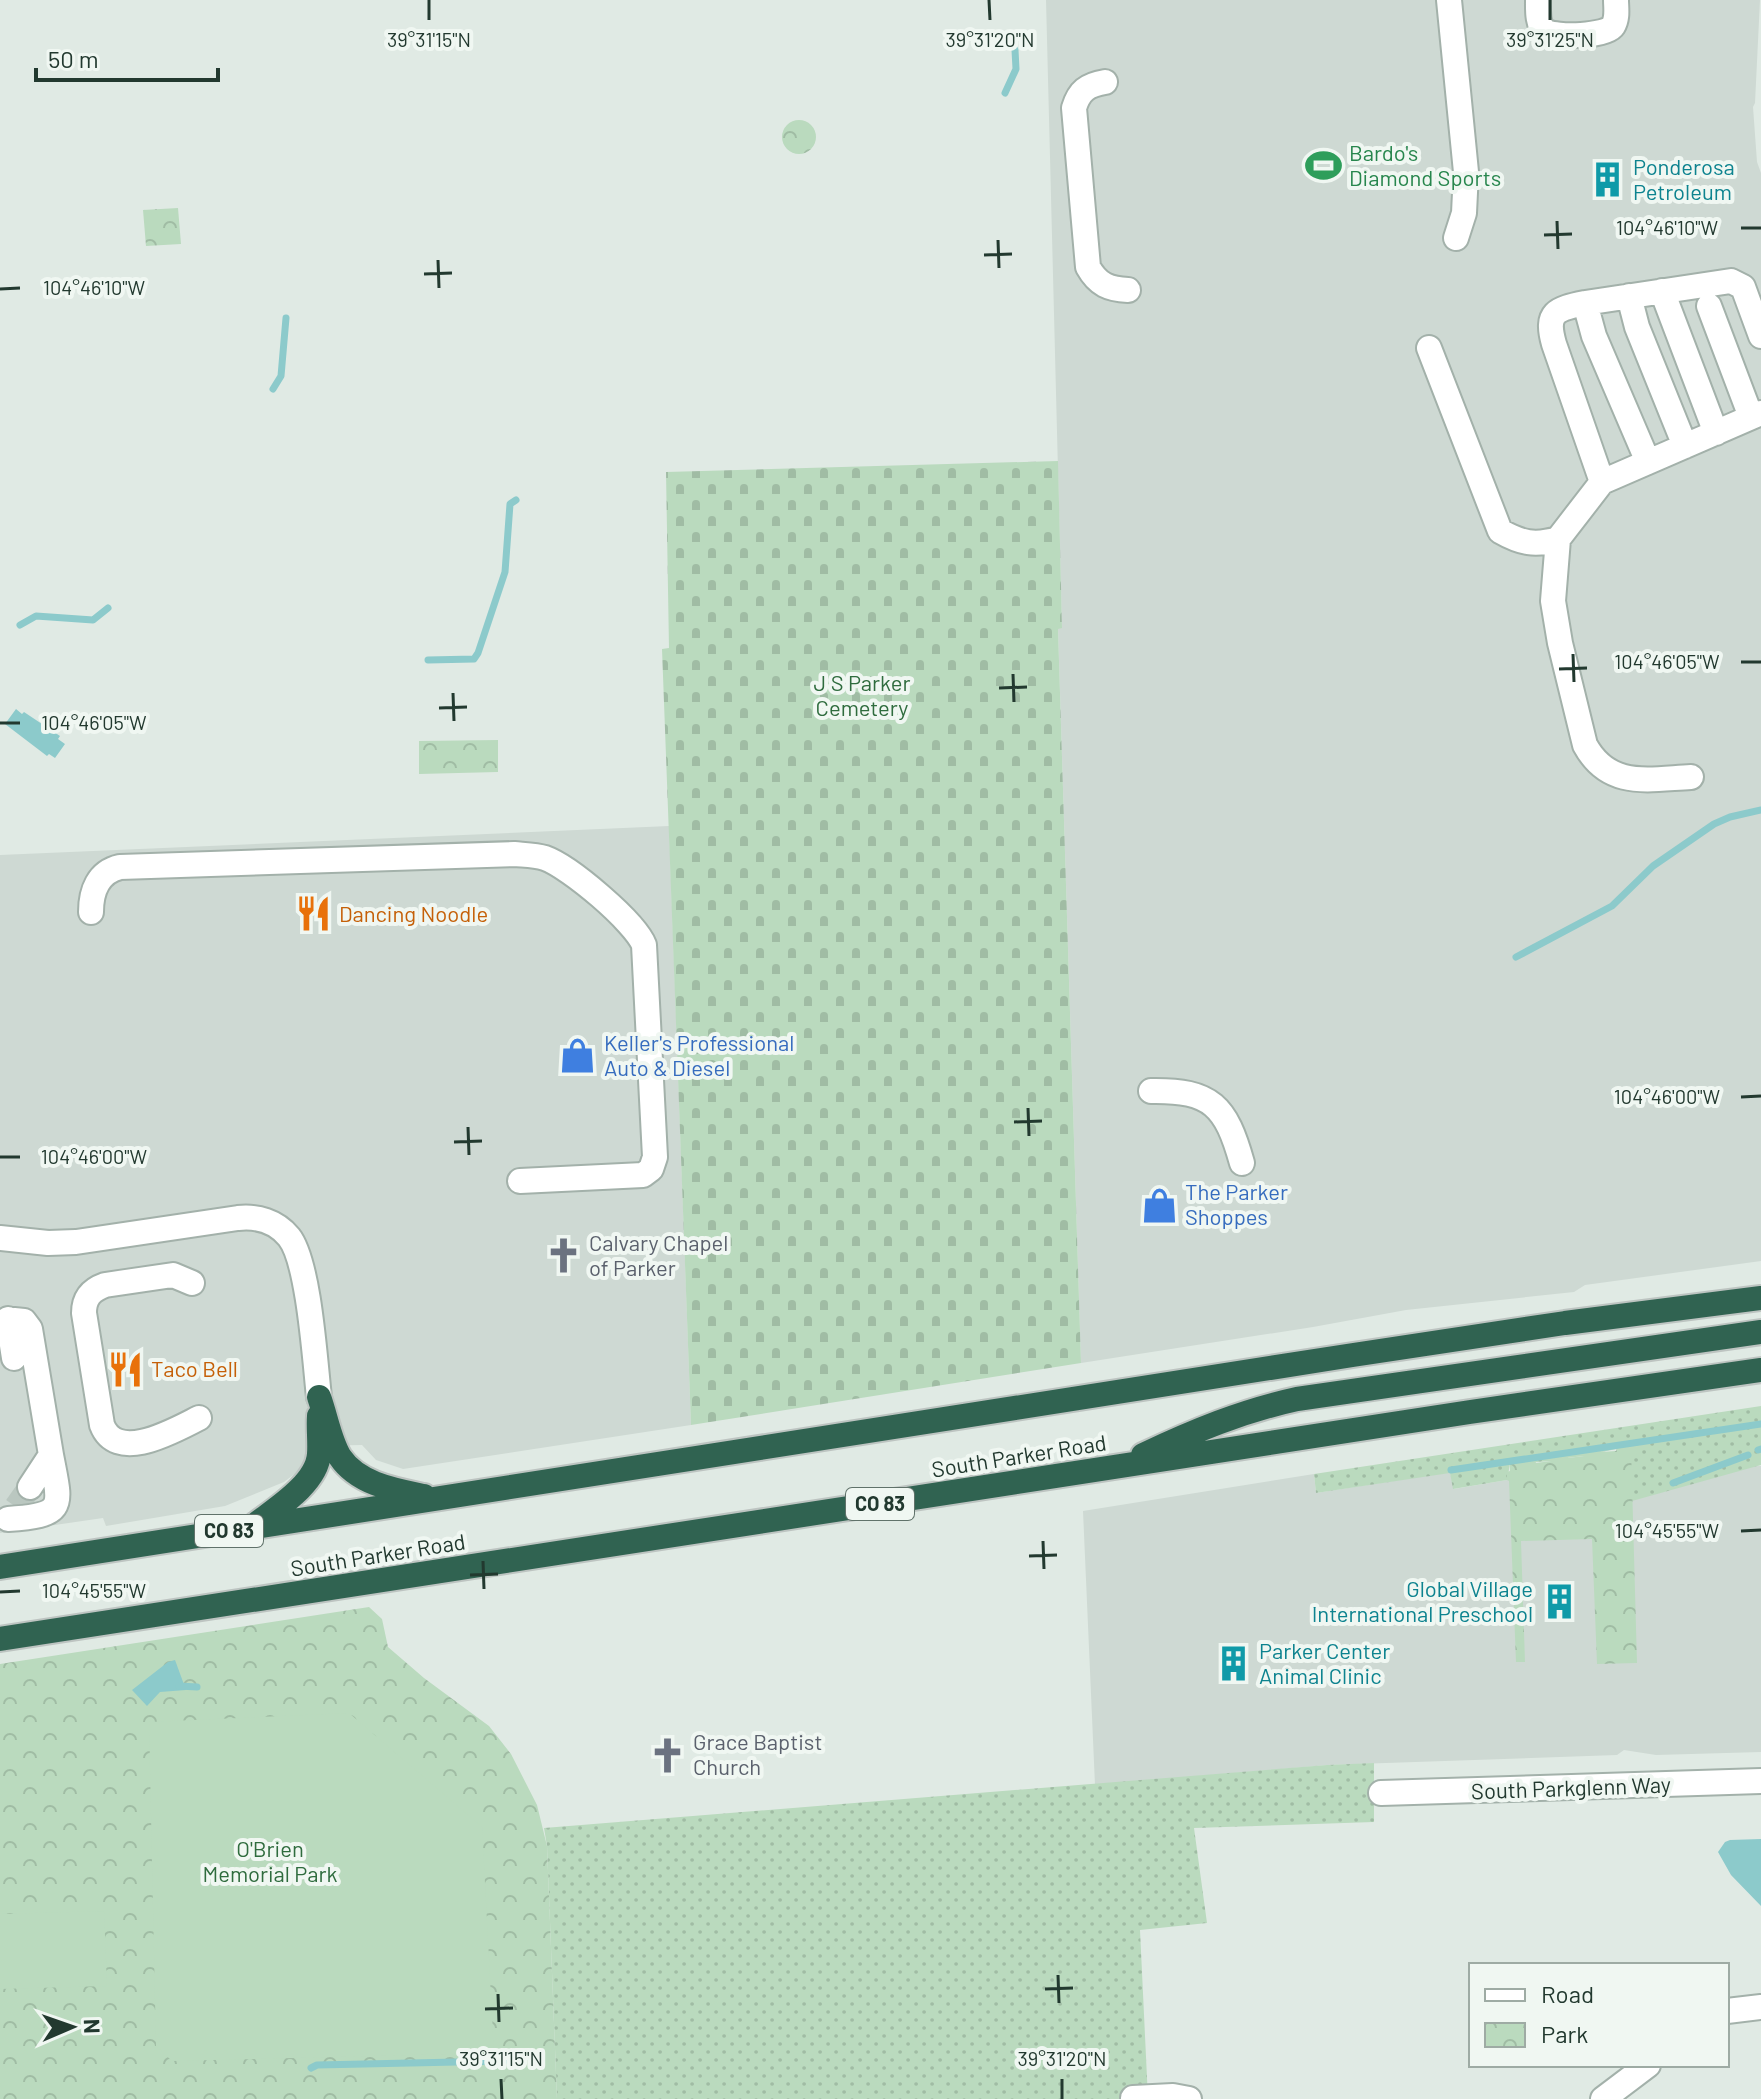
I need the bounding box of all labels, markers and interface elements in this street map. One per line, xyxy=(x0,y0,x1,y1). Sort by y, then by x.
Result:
text: 39°31'15"N xyxy=(387,27,471,51)
text: 39°31'20"N xyxy=(946,27,1034,51)
text: 39°31'25"N xyxy=(1506,27,1594,51)
scale bar xyxy=(36,32,218,82)
text: 50 m xyxy=(48,44,99,73)
place label: Bardo's Diamond Sports xyxy=(1349,139,1501,190)
sports icon: Bardo's Diamond Sports xyxy=(1304,147,1342,185)
place label: Ponderosa Petroleum xyxy=(1633,153,1735,204)
building icon: Ponderosa Petroleum xyxy=(1588,161,1626,199)
text: 104°46'10"W xyxy=(1616,215,1718,239)
text: 104°46'10"W xyxy=(43,275,145,299)
text: 104°46'05"W xyxy=(1614,649,1720,673)
park label: J S Parker Cemetery xyxy=(814,669,910,720)
text: 104°46'05"W xyxy=(41,710,147,734)
restaurant icon: Dancing Noodle xyxy=(294,895,332,933)
place label: Dancing Noodle xyxy=(339,900,488,926)
place label: Keller's Professional Auto & Diesel xyxy=(604,1029,794,1080)
shop icon: Keller's Professional Auto & Diesel xyxy=(559,1037,597,1075)
text: 104°46'00"W xyxy=(1614,1084,1721,1108)
text: 104°46'00"W xyxy=(41,1144,148,1168)
place label: The Parker Shoppes xyxy=(1185,1178,1288,1229)
shop icon: The Parker Shoppes xyxy=(1140,1186,1178,1224)
place label: Calvary Chapel of Parker xyxy=(589,1229,728,1280)
church icon: Calvary Chapel of Parker xyxy=(544,1237,582,1275)
restaurant icon: Taco Bell xyxy=(106,1350,144,1388)
place label: Taco Bell xyxy=(151,1355,238,1381)
street label: South Parker Road xyxy=(930,1428,1108,1482)
road number: CO 83 xyxy=(846,1488,914,1520)
road number: CO 83 xyxy=(195,1515,263,1547)
text: 104°45'55"W xyxy=(1615,1518,1720,1542)
street label: South Parker Road xyxy=(289,1527,467,1581)
place label: Global Village International Preschool xyxy=(1312,1575,1533,1626)
text: 104°45'55"W xyxy=(42,1578,147,1602)
building icon: Global Village International Preschool xyxy=(1540,1583,1578,1621)
place label: Parker Center Animal Clinic xyxy=(1259,1637,1390,1688)
building icon: Parker Center Animal Clinic xyxy=(1214,1645,1252,1683)
place label: Grace Baptist Church xyxy=(693,1728,822,1779)
church icon: Grace Baptist Church xyxy=(648,1736,686,1774)
street label: South Parkglenn Way xyxy=(1471,1771,1671,1803)
park label: O'Brien Memorial Park xyxy=(202,1835,338,1886)
legend xyxy=(1469,1963,1729,2067)
text: Road xyxy=(1541,1979,1594,2008)
north arrow xyxy=(32,1987,112,2067)
text: N xyxy=(80,2018,106,2034)
text: Park xyxy=(1541,2019,1588,2048)
text: 39°31'15"N xyxy=(459,2046,543,2070)
text: 39°31'20"N xyxy=(1018,2046,1106,2070)

